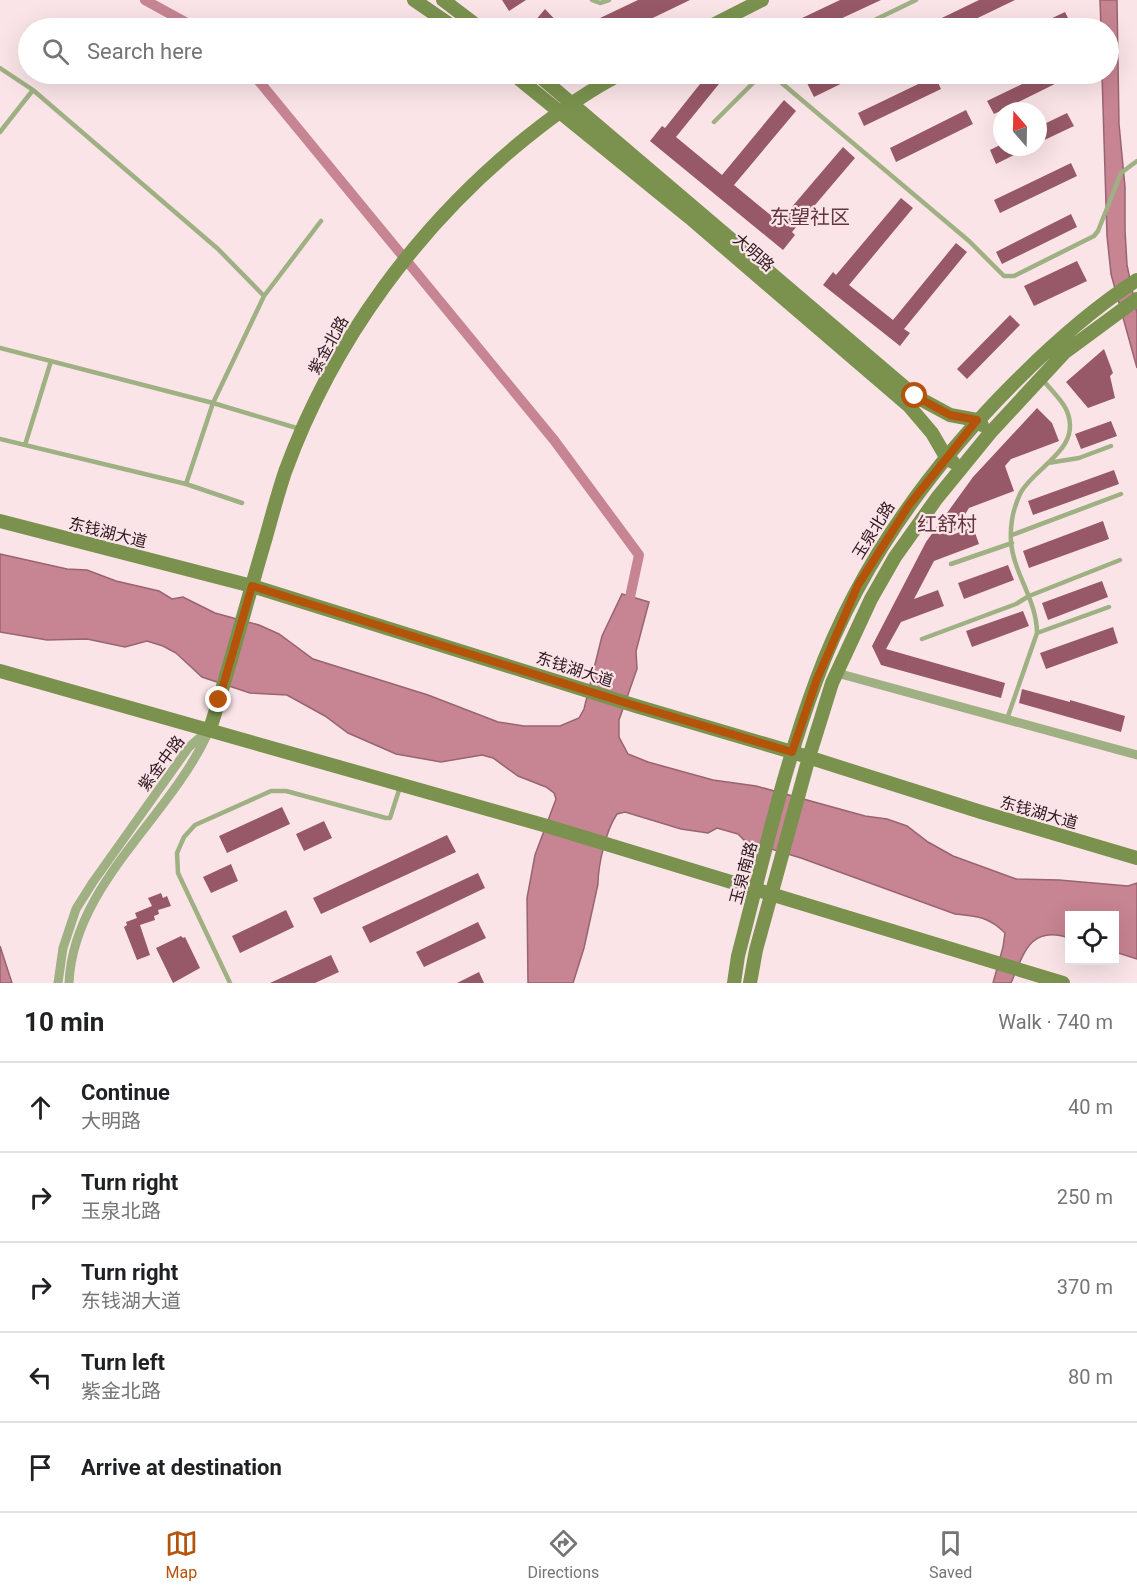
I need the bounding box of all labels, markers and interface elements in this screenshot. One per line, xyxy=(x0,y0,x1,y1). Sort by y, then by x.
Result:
search box xyxy=(18,18,1119,84)
icon: search xyxy=(39,35,72,68)
text: Search here xyxy=(87,39,203,64)
north arrow xyxy=(993,102,1047,156)
district label: 东望社区 xyxy=(770,205,850,229)
street label: 大明路 xyxy=(729,229,778,275)
street label: 紫金北路 xyxy=(305,313,352,378)
route start xyxy=(901,382,927,408)
street label: 玉泉北路 xyxy=(848,498,898,562)
district label: 红舒村 xyxy=(917,512,977,536)
street label: 东钱湖大道 xyxy=(67,514,149,551)
street label: 东钱湖大道 xyxy=(534,648,616,691)
route end xyxy=(205,686,231,712)
street label: 紫金中路 xyxy=(135,732,188,795)
street label: 东钱湖大道 xyxy=(998,792,1080,833)
street label: 玉泉南路 xyxy=(726,840,761,907)
map controls xyxy=(1065,911,1119,965)
button: locate xyxy=(1065,911,1119,965)
text: 10 min xyxy=(24,1007,104,1037)
text: Walk · 740 m xyxy=(998,1010,1113,1034)
text: Continue xyxy=(81,1080,170,1105)
icon: ahead xyxy=(24,1091,57,1124)
text: 40 m xyxy=(1068,1095,1113,1119)
text: 大明路 xyxy=(81,1109,141,1133)
text: Turn right xyxy=(81,1170,178,1195)
icon: right xyxy=(24,1181,57,1214)
text: 250 m xyxy=(1057,1185,1113,1209)
text: 玉泉北路 xyxy=(81,1199,161,1223)
text: Turn right xyxy=(81,1260,178,1285)
icon: right xyxy=(24,1271,57,1304)
text: 370 m xyxy=(1057,1275,1113,1299)
text: 东钱湖大道 xyxy=(81,1289,181,1313)
text: Turn left xyxy=(81,1350,165,1375)
icon: left xyxy=(24,1361,57,1394)
text: 80 m xyxy=(1068,1365,1113,1389)
text: 紫金北路 xyxy=(81,1379,161,1403)
icon: arrive xyxy=(24,1451,57,1484)
text: Arrive at destination xyxy=(81,1455,282,1480)
tab: Map xyxy=(165,1527,198,1582)
tab: Directions xyxy=(527,1527,599,1582)
tab: Saved xyxy=(929,1527,972,1582)

